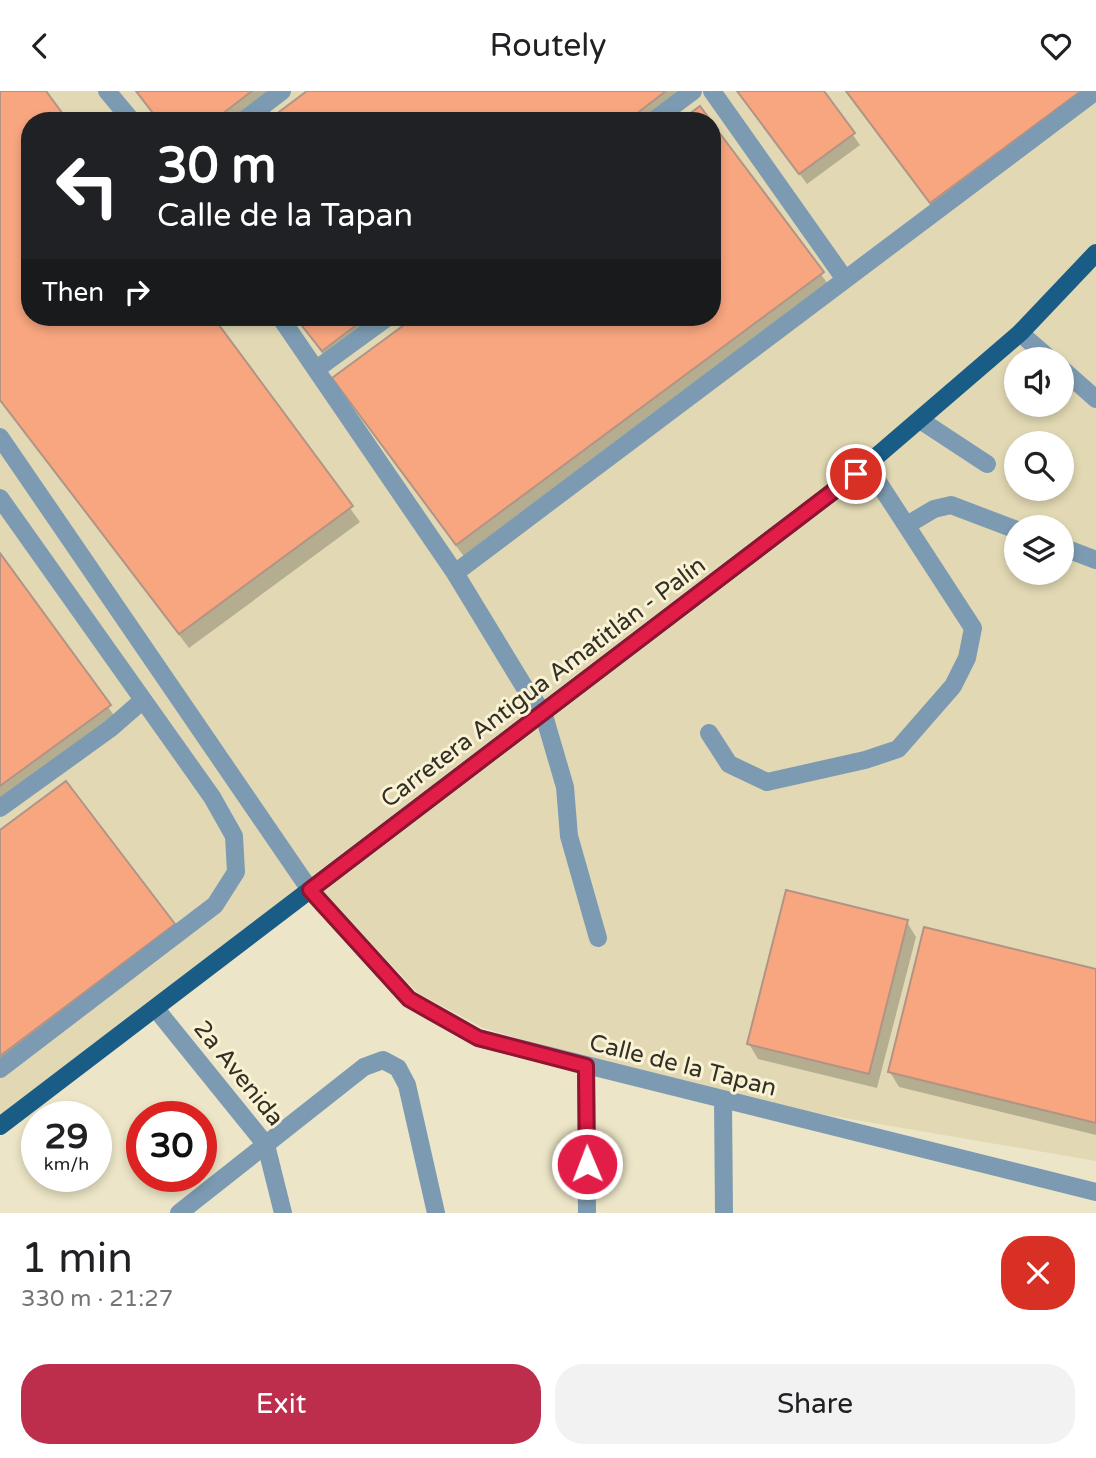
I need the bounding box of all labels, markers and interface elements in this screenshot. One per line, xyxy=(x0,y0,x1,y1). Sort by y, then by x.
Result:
icon: back xyxy=(21,27,59,65)
text: Routely xyxy=(490,27,607,65)
icon: heart xyxy=(1037,27,1075,65)
text: 30 m xyxy=(157,137,276,196)
icon: left xyxy=(42,140,133,231)
text: Calle de la Tapan xyxy=(157,197,413,235)
icon: right xyxy=(118,273,156,311)
text: Then xyxy=(42,277,104,308)
map controls xyxy=(1004,347,1074,585)
button: sound xyxy=(1004,347,1074,417)
button: search xyxy=(1004,431,1074,501)
pin xyxy=(826,444,886,504)
icon: arrive xyxy=(837,455,875,493)
button: layers xyxy=(1004,515,1074,585)
street label: Carretera Antigua Amatitlán - Palín xyxy=(375,551,711,814)
street label: 2a Avenida xyxy=(187,1015,290,1132)
street label: Calle de la Tapan xyxy=(586,1028,780,1103)
speed limit sign: 30 xyxy=(126,1101,217,1192)
text: 29 xyxy=(45,1116,88,1158)
position arrow xyxy=(550,1127,624,1201)
text: km/h xyxy=(44,1153,89,1175)
text: 1 min xyxy=(21,1233,133,1284)
button: close xyxy=(1001,1236,1075,1310)
text: 330 m · 21:27 xyxy=(21,1285,173,1313)
button: Exit xyxy=(21,1364,541,1444)
button: Share xyxy=(555,1364,1075,1444)

